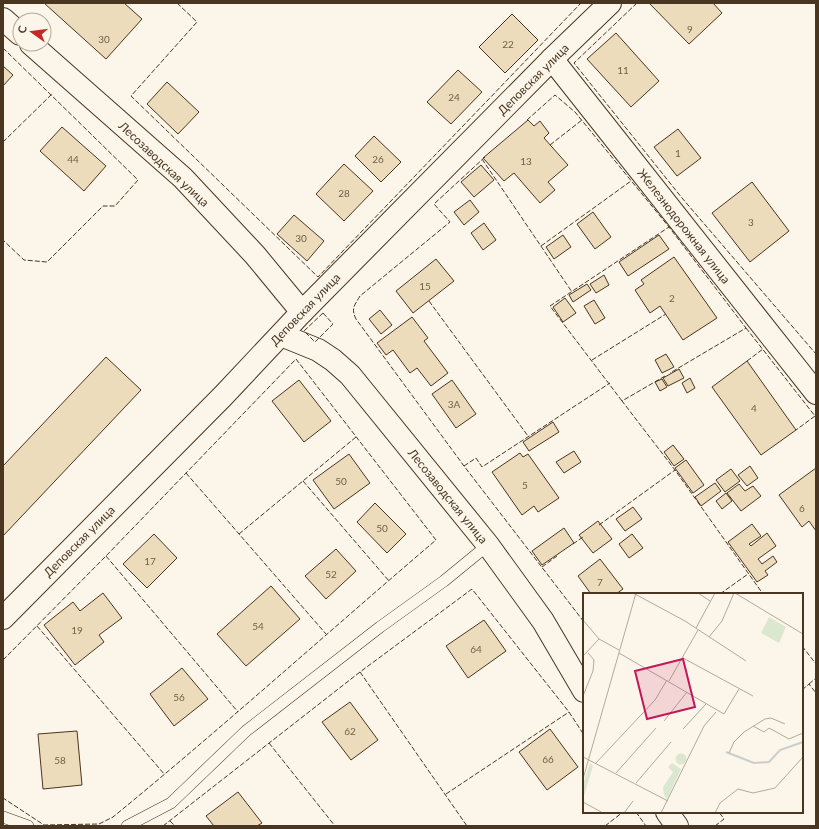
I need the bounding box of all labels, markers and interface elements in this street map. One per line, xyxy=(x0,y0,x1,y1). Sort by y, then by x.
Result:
north arrow xyxy=(12,12,52,52)
house number: 9 xyxy=(687,23,693,35)
text: С xyxy=(15,24,29,35)
house number: 30 xyxy=(98,33,110,45)
house number: 22 xyxy=(502,38,514,50)
street label: Деповская улица xyxy=(494,40,572,118)
house number: 11 xyxy=(617,64,629,76)
house number: 24 xyxy=(448,91,460,103)
street label: Лесозаводская улица xyxy=(115,118,212,210)
house number: 1 xyxy=(675,147,681,159)
house number: 44 xyxy=(67,153,79,165)
house number: 26 xyxy=(372,153,384,165)
house number: 13 xyxy=(520,155,532,167)
street label: Железнодорожная улица xyxy=(634,166,734,286)
house number: 28 xyxy=(338,187,350,199)
house number: 3 xyxy=(748,216,754,228)
house number: 30 xyxy=(295,232,307,244)
street label: Деповская улица xyxy=(267,270,343,348)
house number: 15 xyxy=(419,280,431,292)
house number: 2 xyxy=(669,292,675,304)
house number: 3А xyxy=(448,398,461,410)
house number: 4 xyxy=(751,402,757,414)
street label: Лесозаводская улица xyxy=(404,445,491,547)
house number: 50 xyxy=(335,475,347,487)
house number: 5 xyxy=(522,479,528,491)
street label: Деповская улица xyxy=(40,502,118,580)
house number: 6 xyxy=(799,502,805,514)
house number: 50 xyxy=(376,522,388,534)
house number: 17 xyxy=(144,555,156,567)
house number: 52 xyxy=(325,568,337,580)
house number: 7 xyxy=(597,576,603,588)
inset map xyxy=(583,593,803,813)
house number: 54 xyxy=(252,620,264,632)
house number: 19 xyxy=(71,624,83,636)
house number: 64 xyxy=(470,643,482,655)
house number: 56 xyxy=(173,691,185,703)
house number: 62 xyxy=(344,725,356,737)
house number: 66 xyxy=(542,753,554,765)
house number: 58 xyxy=(54,754,66,766)

